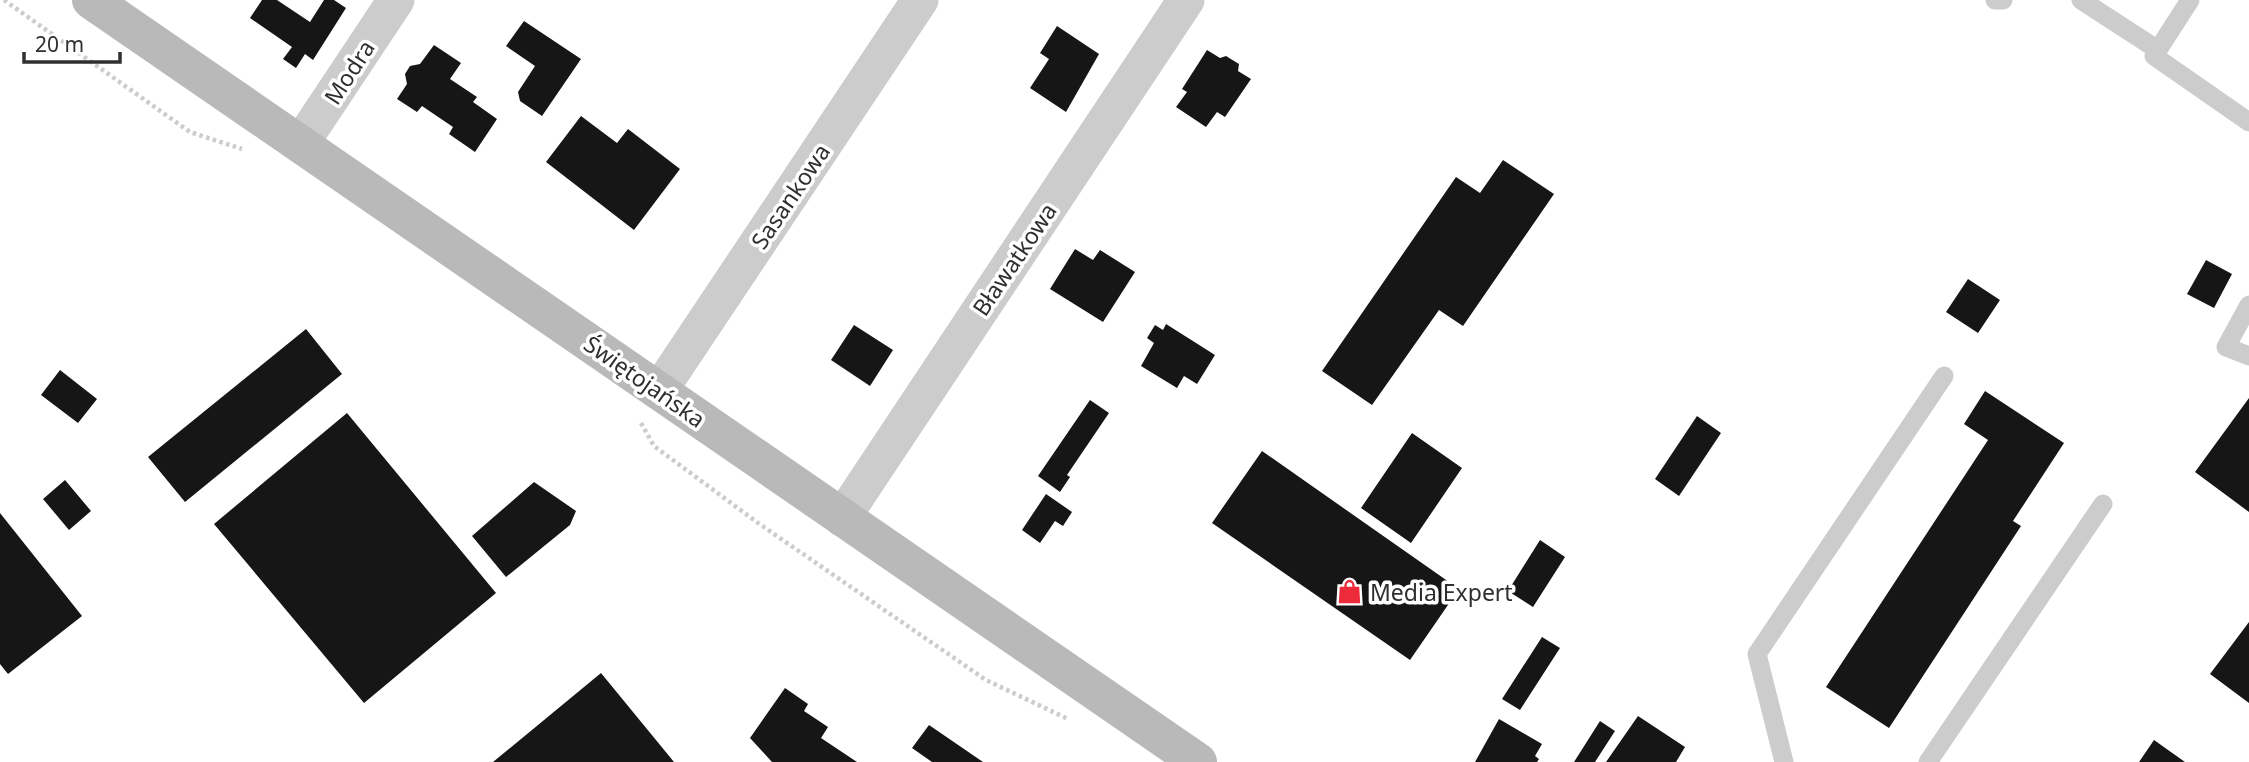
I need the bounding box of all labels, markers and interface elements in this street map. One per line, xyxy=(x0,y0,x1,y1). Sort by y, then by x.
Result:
scale bar xyxy=(24,21,121,65)
text: 20 m xyxy=(35,30,84,58)
street label: Modra xyxy=(316,34,382,110)
street label: Sasankowa xyxy=(743,137,837,255)
street label: Bławatkowa xyxy=(964,196,1064,322)
street label: Świętojańska xyxy=(578,327,712,435)
place label: Media Expert xyxy=(1370,576,1513,608)
shop icon: Media Expert xyxy=(1336,578,1364,606)

